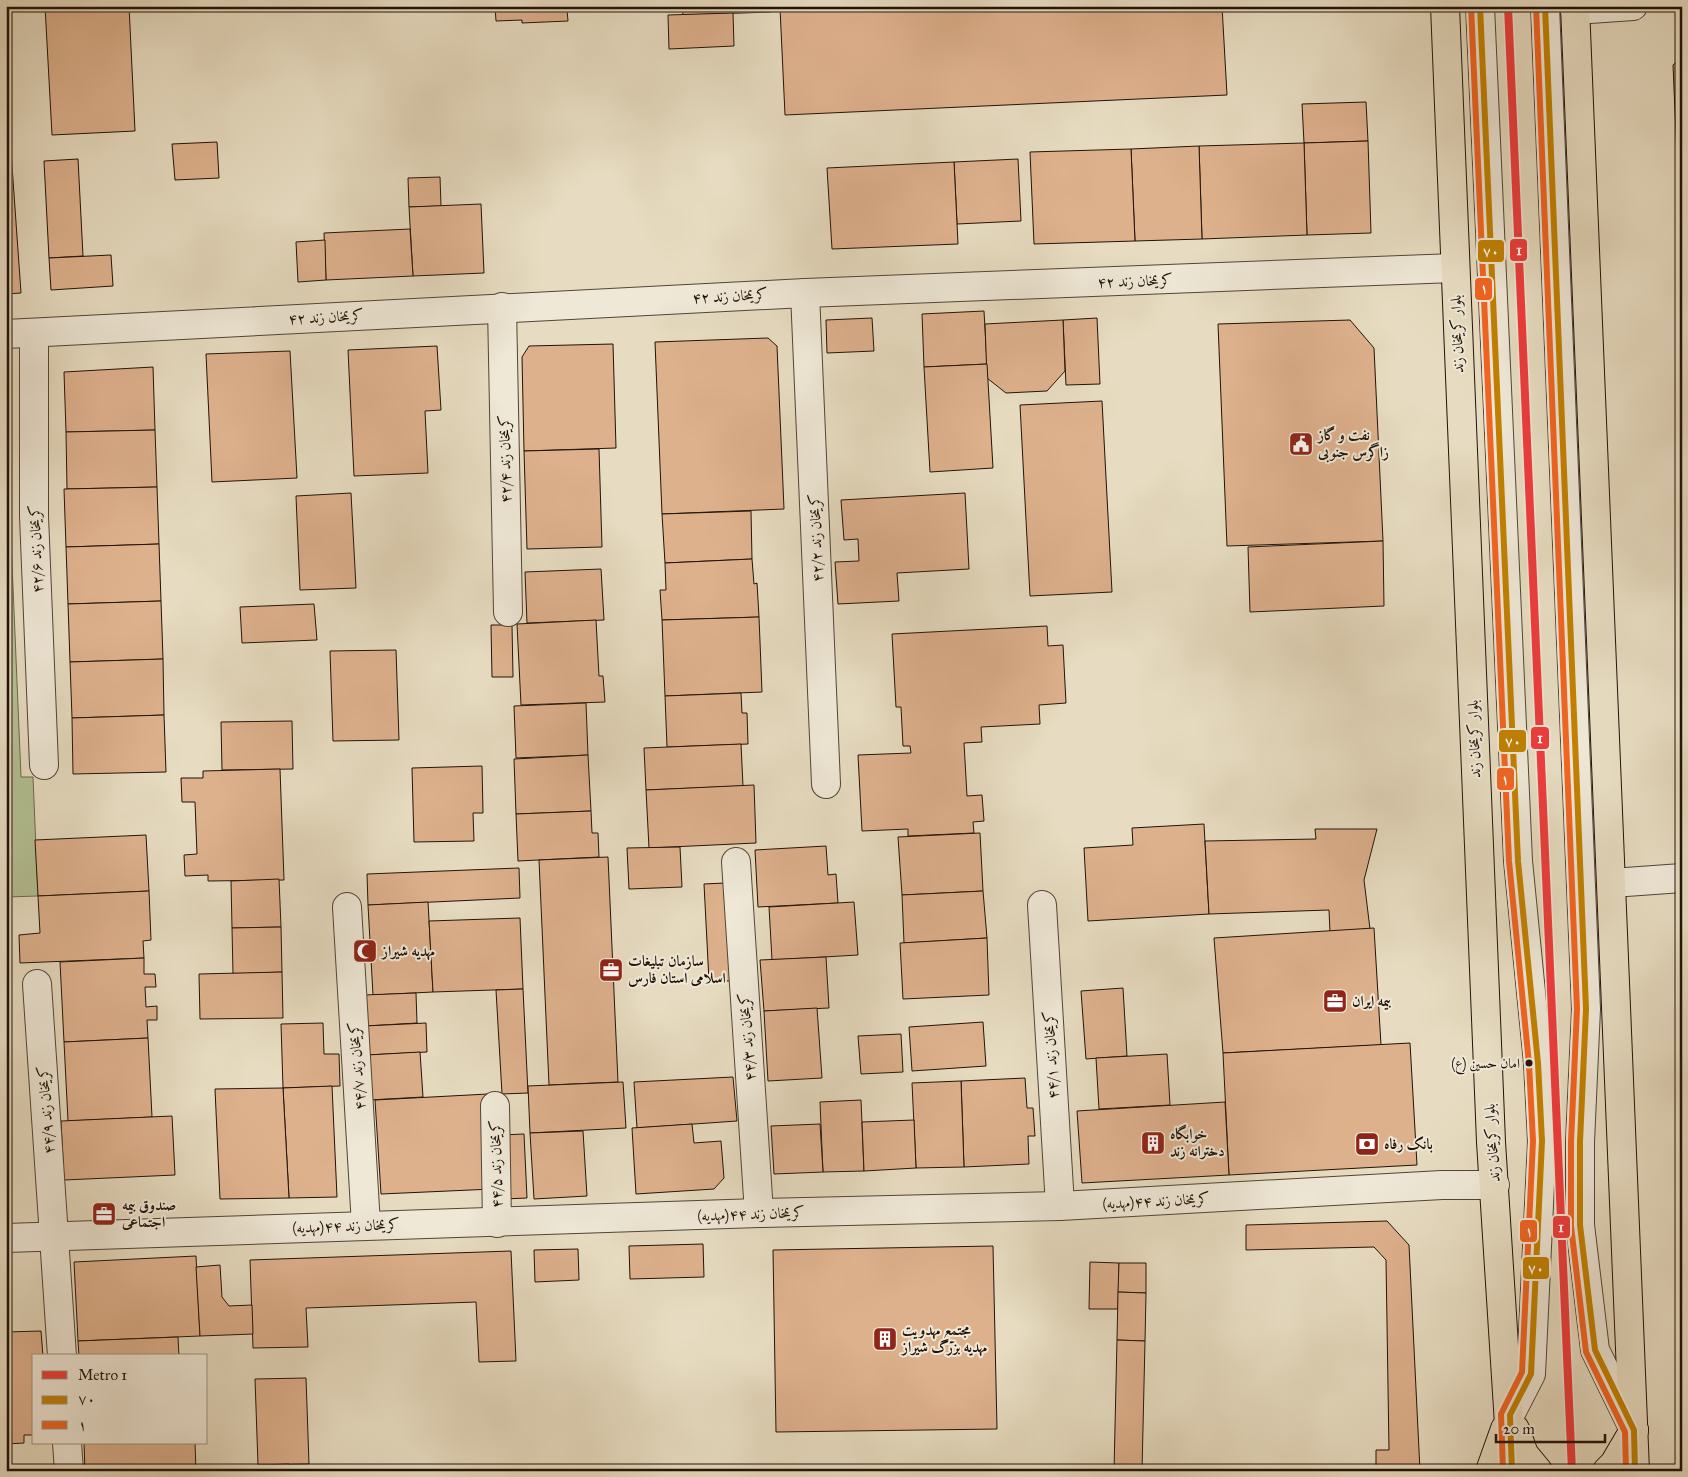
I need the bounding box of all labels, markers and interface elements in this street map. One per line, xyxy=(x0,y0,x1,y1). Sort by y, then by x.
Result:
line badge: 1 xyxy=(1509,238,1528,262)
line badge: ۷۰ xyxy=(1477,239,1505,263)
text: 1 xyxy=(1516,242,1522,259)
text: ۷۰ xyxy=(1483,243,1499,260)
street label: کریمخان زند ۴۲ xyxy=(1097,271,1173,291)
line badge: ۱ xyxy=(1474,277,1493,301)
text: ۱ xyxy=(1480,280,1488,297)
street label: کریمخان زند ۴۲ xyxy=(692,285,768,307)
street label: بلوار کریمخان زند xyxy=(1447,294,1467,374)
street label: کریمخان زند ۴۲ xyxy=(288,306,364,328)
street label: کریمخان زند ۴۲/۴ xyxy=(495,415,515,503)
place label: نفت و گاز زاگرس جنوبی xyxy=(1316,425,1389,463)
public building icon: نفت و گاز زاگرس جنوبی xyxy=(1288,431,1314,457)
street label: کریمخان زند ۴۲/۲ xyxy=(805,494,827,582)
street label: کریمخان زند ۴۲/۶ xyxy=(25,505,47,593)
street label: بلوار کریمخان زند xyxy=(1464,699,1484,779)
line badge: 1 xyxy=(1530,726,1550,750)
line badge: ۷۰ xyxy=(1498,729,1527,753)
text: 1 xyxy=(1537,730,1543,747)
text: ۷۰ xyxy=(1505,733,1521,750)
line badge: ۱ xyxy=(1496,767,1515,791)
text: ۱ xyxy=(1501,771,1509,788)
mosque icon: مهدیه شیراز xyxy=(352,938,378,964)
place label: مهدیه شیراز xyxy=(380,942,435,961)
place label: سازمان تبلیغات اسلامی استان فارس xyxy=(628,952,726,987)
office icon: سازمان تبلیغات اسلامی استان فارس xyxy=(598,957,624,983)
office icon: بیمه ایران xyxy=(1322,988,1348,1014)
street label: کریمخان زند ۴۴/۳ xyxy=(735,992,759,1082)
place label: بیمه ایران xyxy=(1352,992,1392,1011)
street label: کریمخان زند ۴۴/۱ xyxy=(1040,1010,1062,1100)
street label: کریمخان زند ۴۴/۷ xyxy=(345,1021,369,1111)
place label: امان حسین (ع) xyxy=(1451,1055,1520,1075)
marker: امان حسین (ع) xyxy=(1524,1058,1534,1068)
street label: کریمخان زند ۴۴/۹ xyxy=(34,1065,58,1155)
street label: بلوار کریمخان زند xyxy=(1480,1103,1504,1183)
street label: کریمخان زند ۴۴/۵ xyxy=(486,1120,506,1208)
place label: خوابگاه دخترانه زند xyxy=(1170,1124,1225,1160)
building icon: خوابگاه دخترانه زند xyxy=(1140,1130,1166,1156)
bank icon: بانک رفاه xyxy=(1354,1131,1380,1157)
place label: بانک رفاه xyxy=(1384,1135,1433,1153)
street label: کریمخان زند ۴۴(مهدیه) xyxy=(1102,1189,1210,1214)
place label: صندوق بیمه اجتماعی xyxy=(121,1196,176,1231)
office icon: صندوق بیمه اجتماعی xyxy=(91,1201,117,1227)
street label: کریمخان زند ۴۴(مهدیه) xyxy=(697,1203,805,1226)
street label: کریمخان زند ۴۴(مهدیه) xyxy=(292,1215,400,1238)
line badge: 1 xyxy=(1552,1215,1571,1239)
line badge: ۱ xyxy=(1519,1219,1538,1243)
text: 1 xyxy=(1558,1219,1564,1236)
text: ۱ xyxy=(1525,1223,1533,1240)
line badge: ۷۰ xyxy=(1522,1256,1550,1280)
text: ۷۰ xyxy=(1528,1260,1544,1277)
place label: مجتمع مهدویت مهدیه بزرگ شیراز xyxy=(900,1321,987,1357)
building icon: مجتمع مهدویت مهدیه بزرگ شیراز xyxy=(872,1326,898,1352)
legend xyxy=(32,1354,208,1444)
text: Metro 1 xyxy=(78,1366,127,1384)
text: ۷۰ xyxy=(78,1390,96,1408)
scale bar xyxy=(1496,1412,1604,1444)
text: ۱ xyxy=(78,1416,87,1434)
text: 20 m xyxy=(1503,1420,1535,1438)

